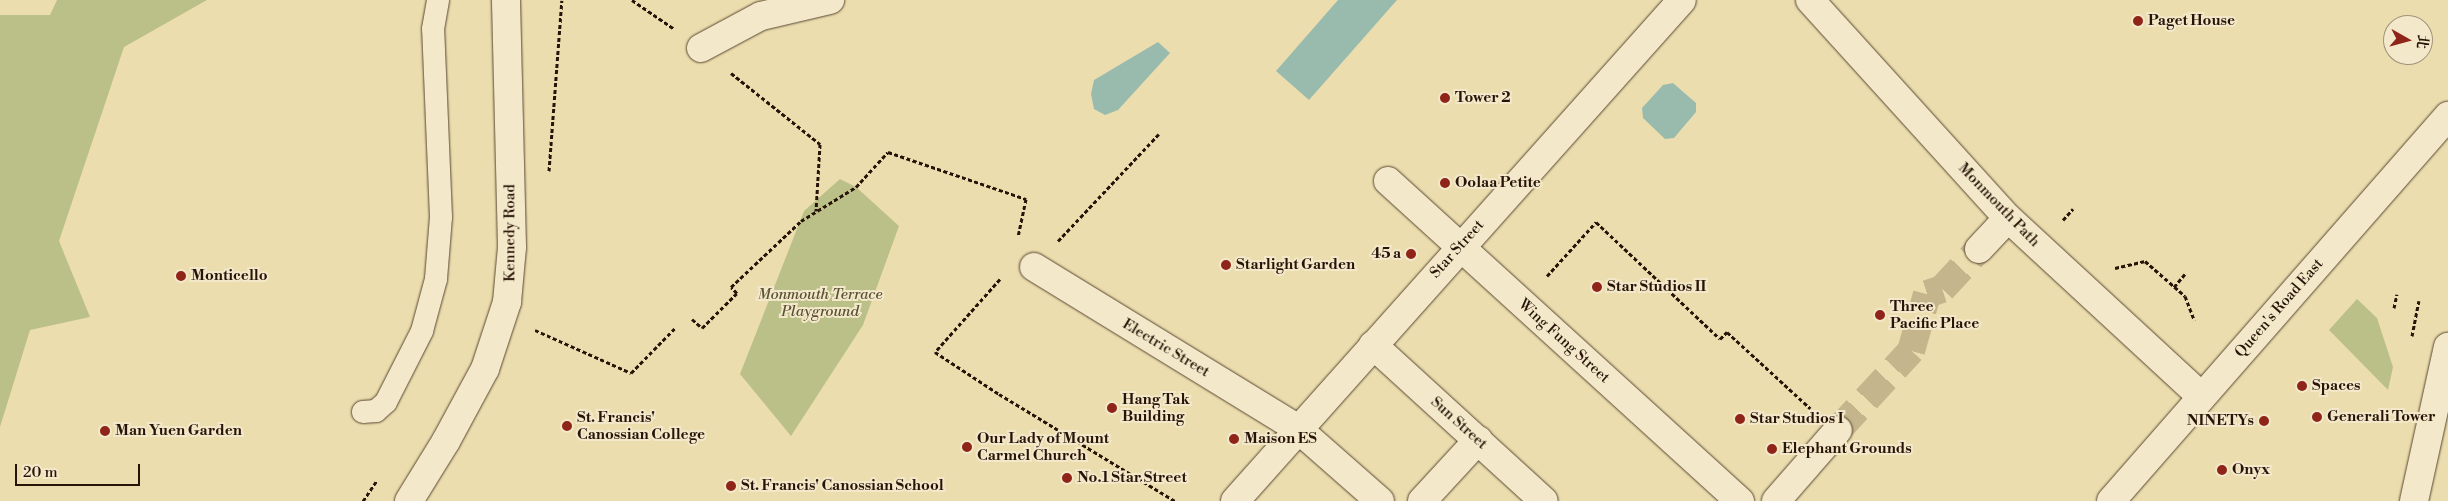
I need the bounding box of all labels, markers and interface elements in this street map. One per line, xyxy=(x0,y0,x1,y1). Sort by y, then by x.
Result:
place label: Paget House xyxy=(2148,12,2235,30)
marker: Paget House xyxy=(2132,15,2144,27)
north arrow xyxy=(2383,15,2433,65)
text: 北 xyxy=(2412,34,2432,50)
place label: Tower 2 xyxy=(1455,89,1511,107)
marker: Tower 2 xyxy=(1439,92,1451,104)
street label: Monmouth Path xyxy=(1954,159,2044,251)
place label: Oolaa Petite xyxy=(1455,174,1541,192)
marker: Oolaa Petite xyxy=(1439,177,1451,189)
street label: Kennedy Road xyxy=(501,184,519,282)
street label: Star Street xyxy=(1426,216,1488,282)
place label: 45 a xyxy=(1371,245,1401,263)
marker: 45 a xyxy=(1405,248,1417,260)
street label: Queen's Road East xyxy=(2231,255,2327,361)
place label: Starlight Garden xyxy=(1236,256,1355,274)
marker: Starlight Garden xyxy=(1220,259,1232,271)
place label: Monticello xyxy=(191,267,268,285)
marker: Monticello xyxy=(175,270,187,282)
place label: Star Studios II xyxy=(1607,278,1706,296)
marker: Star Studios II xyxy=(1591,281,1603,293)
park label: Monmouth Terrace Playground xyxy=(758,285,882,320)
street label: Wing Fung Street xyxy=(1515,295,1613,387)
place label: Three Pacific Place xyxy=(1890,297,1979,332)
marker: Three Pacific Place xyxy=(1874,309,1886,321)
street label: Electric Street xyxy=(1119,315,1213,381)
place label: Spaces xyxy=(2312,377,2360,395)
marker: Spaces xyxy=(2296,380,2308,392)
place label: Hang Tak Building xyxy=(1122,390,1190,425)
street label: Sun Street xyxy=(1427,393,1491,453)
marker: Hang Tak Building xyxy=(1106,402,1118,414)
place label: St. Francis' Canossian College xyxy=(577,408,705,443)
place label: Generali Tower xyxy=(2327,408,2436,426)
place label: Star Studios I xyxy=(1750,410,1843,428)
marker: Generali Tower xyxy=(2311,411,2323,423)
place label: NINETYs xyxy=(2187,412,2254,430)
marker: Star Studios I xyxy=(1734,413,1746,425)
marker: NINETYs xyxy=(2258,415,2270,427)
marker: St. Francis' Canossian College xyxy=(561,420,573,432)
place label: Man Yuen Garden xyxy=(115,422,242,440)
marker: Man Yuen Garden xyxy=(99,425,111,437)
place label: Our Lady of Mount Carmel Church xyxy=(977,429,1109,464)
place label: Maison ES xyxy=(1244,430,1317,448)
marker: Maison ES xyxy=(1228,433,1240,445)
place label: Elephant Grounds xyxy=(1782,440,1912,458)
marker: Our Lady of Mount Carmel Church xyxy=(961,441,973,453)
marker: Elephant Grounds xyxy=(1766,443,1778,455)
scale bar xyxy=(18,454,142,486)
place label: Onyx xyxy=(2232,461,2270,479)
text: 20 m xyxy=(23,463,58,482)
marker: Onyx xyxy=(2216,464,2228,476)
place label: No.1 Star Street xyxy=(1077,469,1187,487)
marker: No.1 Star Street xyxy=(1061,472,1073,484)
place label: St. Francis' Canossian School xyxy=(741,477,944,495)
marker: St. Francis' Canossian School xyxy=(725,480,737,492)

